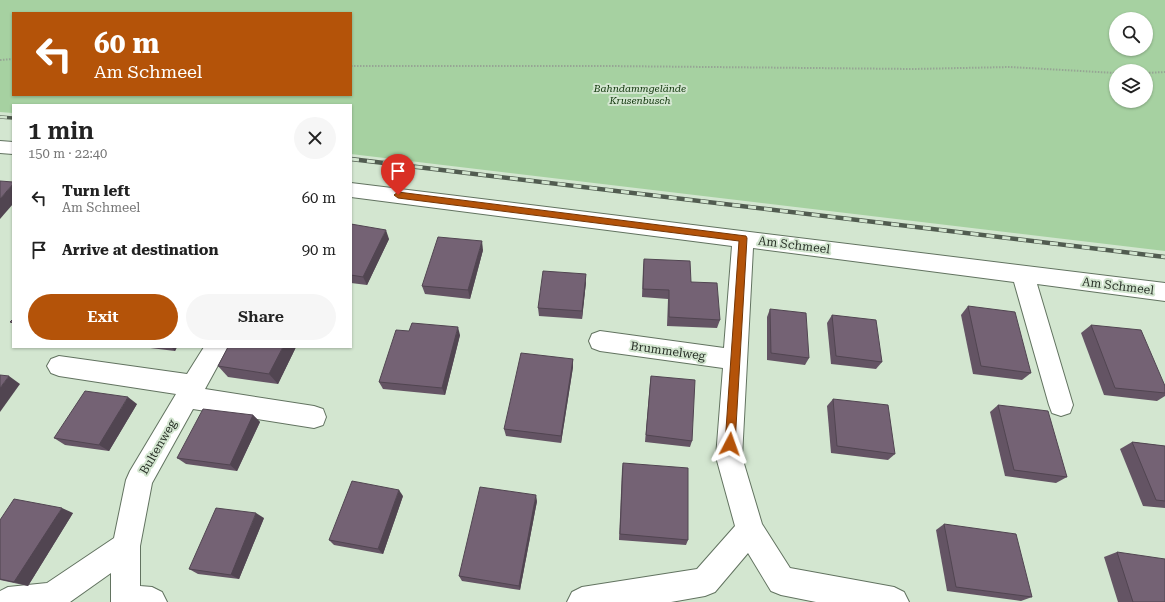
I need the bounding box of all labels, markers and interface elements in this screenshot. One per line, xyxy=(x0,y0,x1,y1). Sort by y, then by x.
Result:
map controls xyxy=(1109,12,1153,108)
button: search xyxy=(1109,12,1153,56)
text: 60 m xyxy=(94,27,159,60)
icon: left xyxy=(28,28,80,80)
text: Am Schmeel xyxy=(94,61,202,82)
button: layers xyxy=(1109,64,1153,108)
park label: Bahndammgelände Krusenbusch xyxy=(593,83,686,106)
text: 1 min xyxy=(28,117,94,145)
button: close xyxy=(294,117,336,159)
text: 150 m · 22:40 xyxy=(28,146,107,161)
pin xyxy=(381,154,415,195)
icon: arrive xyxy=(387,160,409,182)
text: Turn left xyxy=(62,182,130,200)
icon: left xyxy=(28,187,50,209)
text: 60 m xyxy=(302,189,336,207)
text: Am Schmeel xyxy=(62,200,140,215)
street label: Am Schmeel xyxy=(757,234,831,256)
icon: arrive xyxy=(28,239,50,261)
text: Arrive at destination xyxy=(62,241,218,259)
text: 90 m xyxy=(302,241,336,259)
street label: Am Schmeel xyxy=(1081,275,1155,297)
button: Exit xyxy=(28,294,178,340)
button: Share xyxy=(186,294,336,340)
street label: Brummelweg xyxy=(630,339,707,363)
street label: Bultenweg xyxy=(137,417,179,477)
position arrow xyxy=(709,423,751,465)

